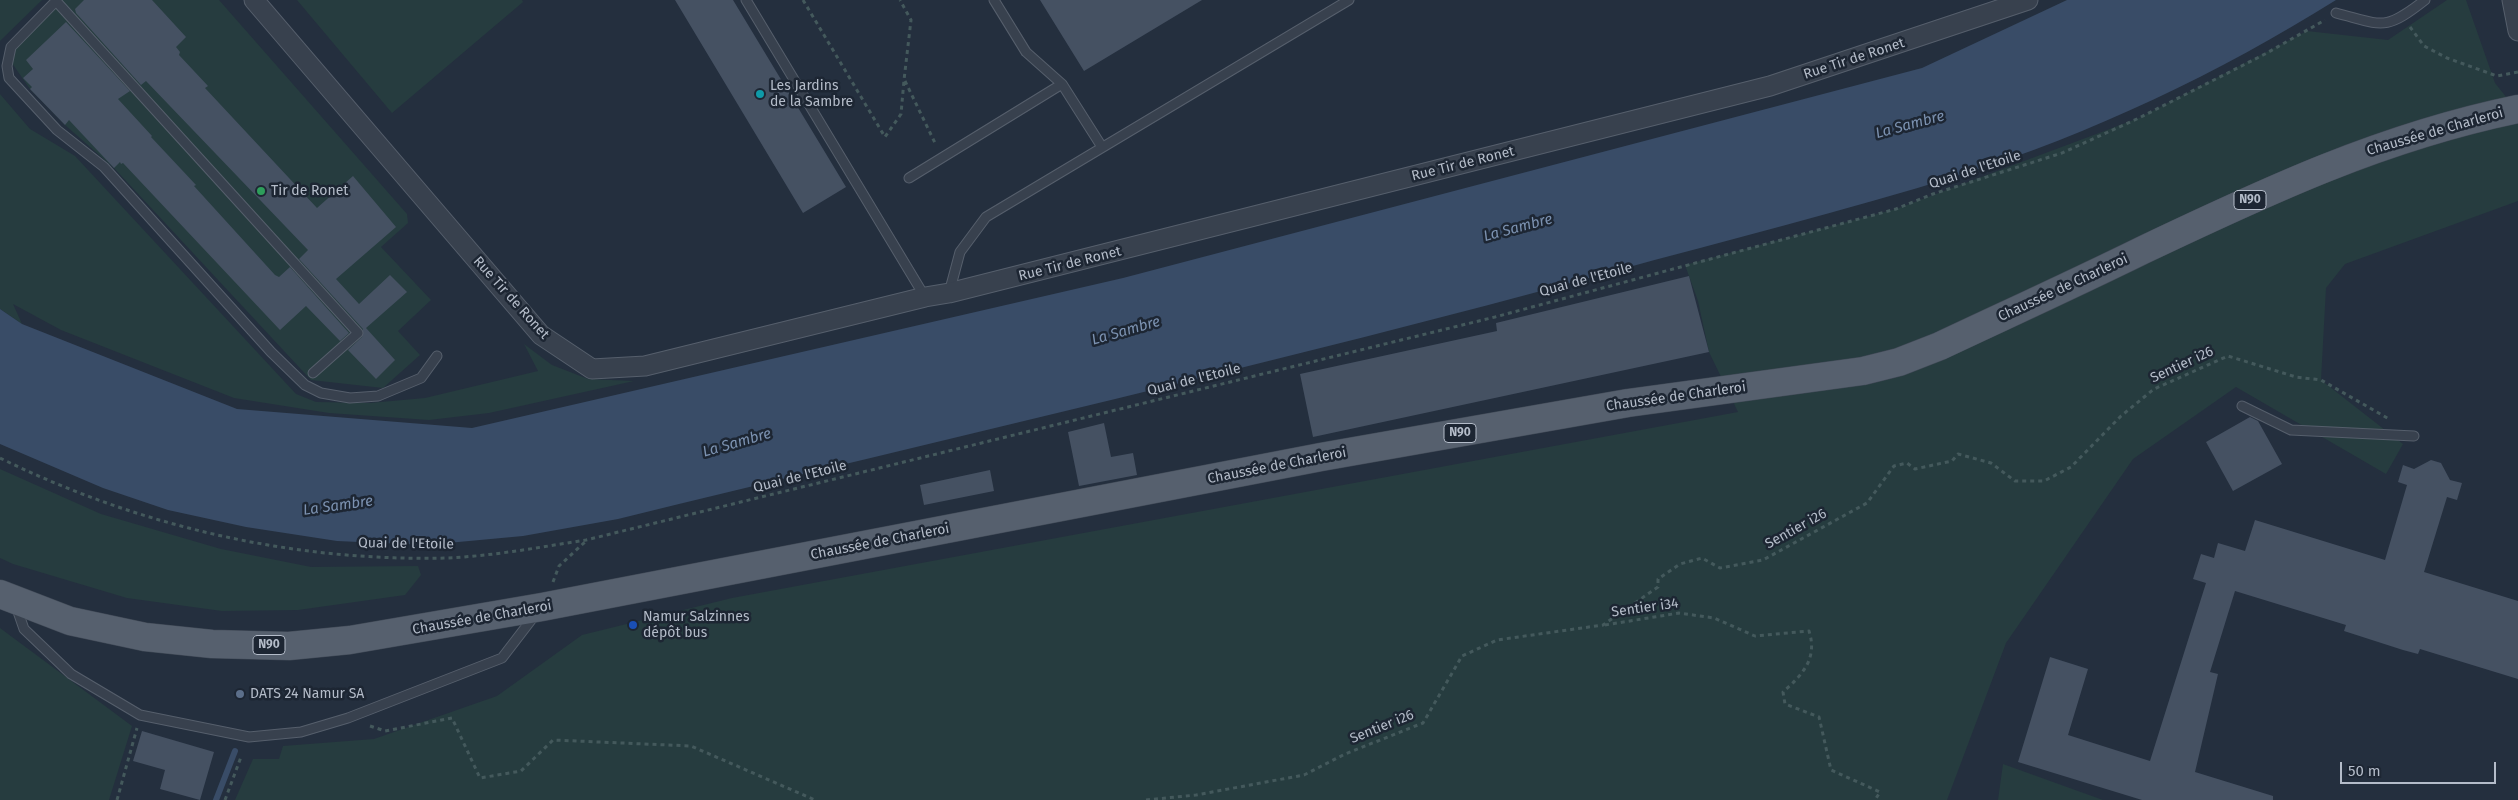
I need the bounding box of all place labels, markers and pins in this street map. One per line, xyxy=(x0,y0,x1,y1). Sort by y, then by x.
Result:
place label: Les Jardins de la Sambre xyxy=(770,78,853,110)
marker: Les Jardins de la Sambre xyxy=(754,88,766,100)
place label: Tir de Ronet xyxy=(271,183,348,199)
marker: Tir de Ronet xyxy=(255,185,267,197)
place label: Namur Salzinnes dépôt bus xyxy=(643,609,749,642)
marker: Namur Salzinnes dépôt bus xyxy=(627,619,639,631)
place label: DATS 24 Namur SA xyxy=(250,686,364,702)
marker: DATS 24 Namur SA xyxy=(234,688,246,700)

